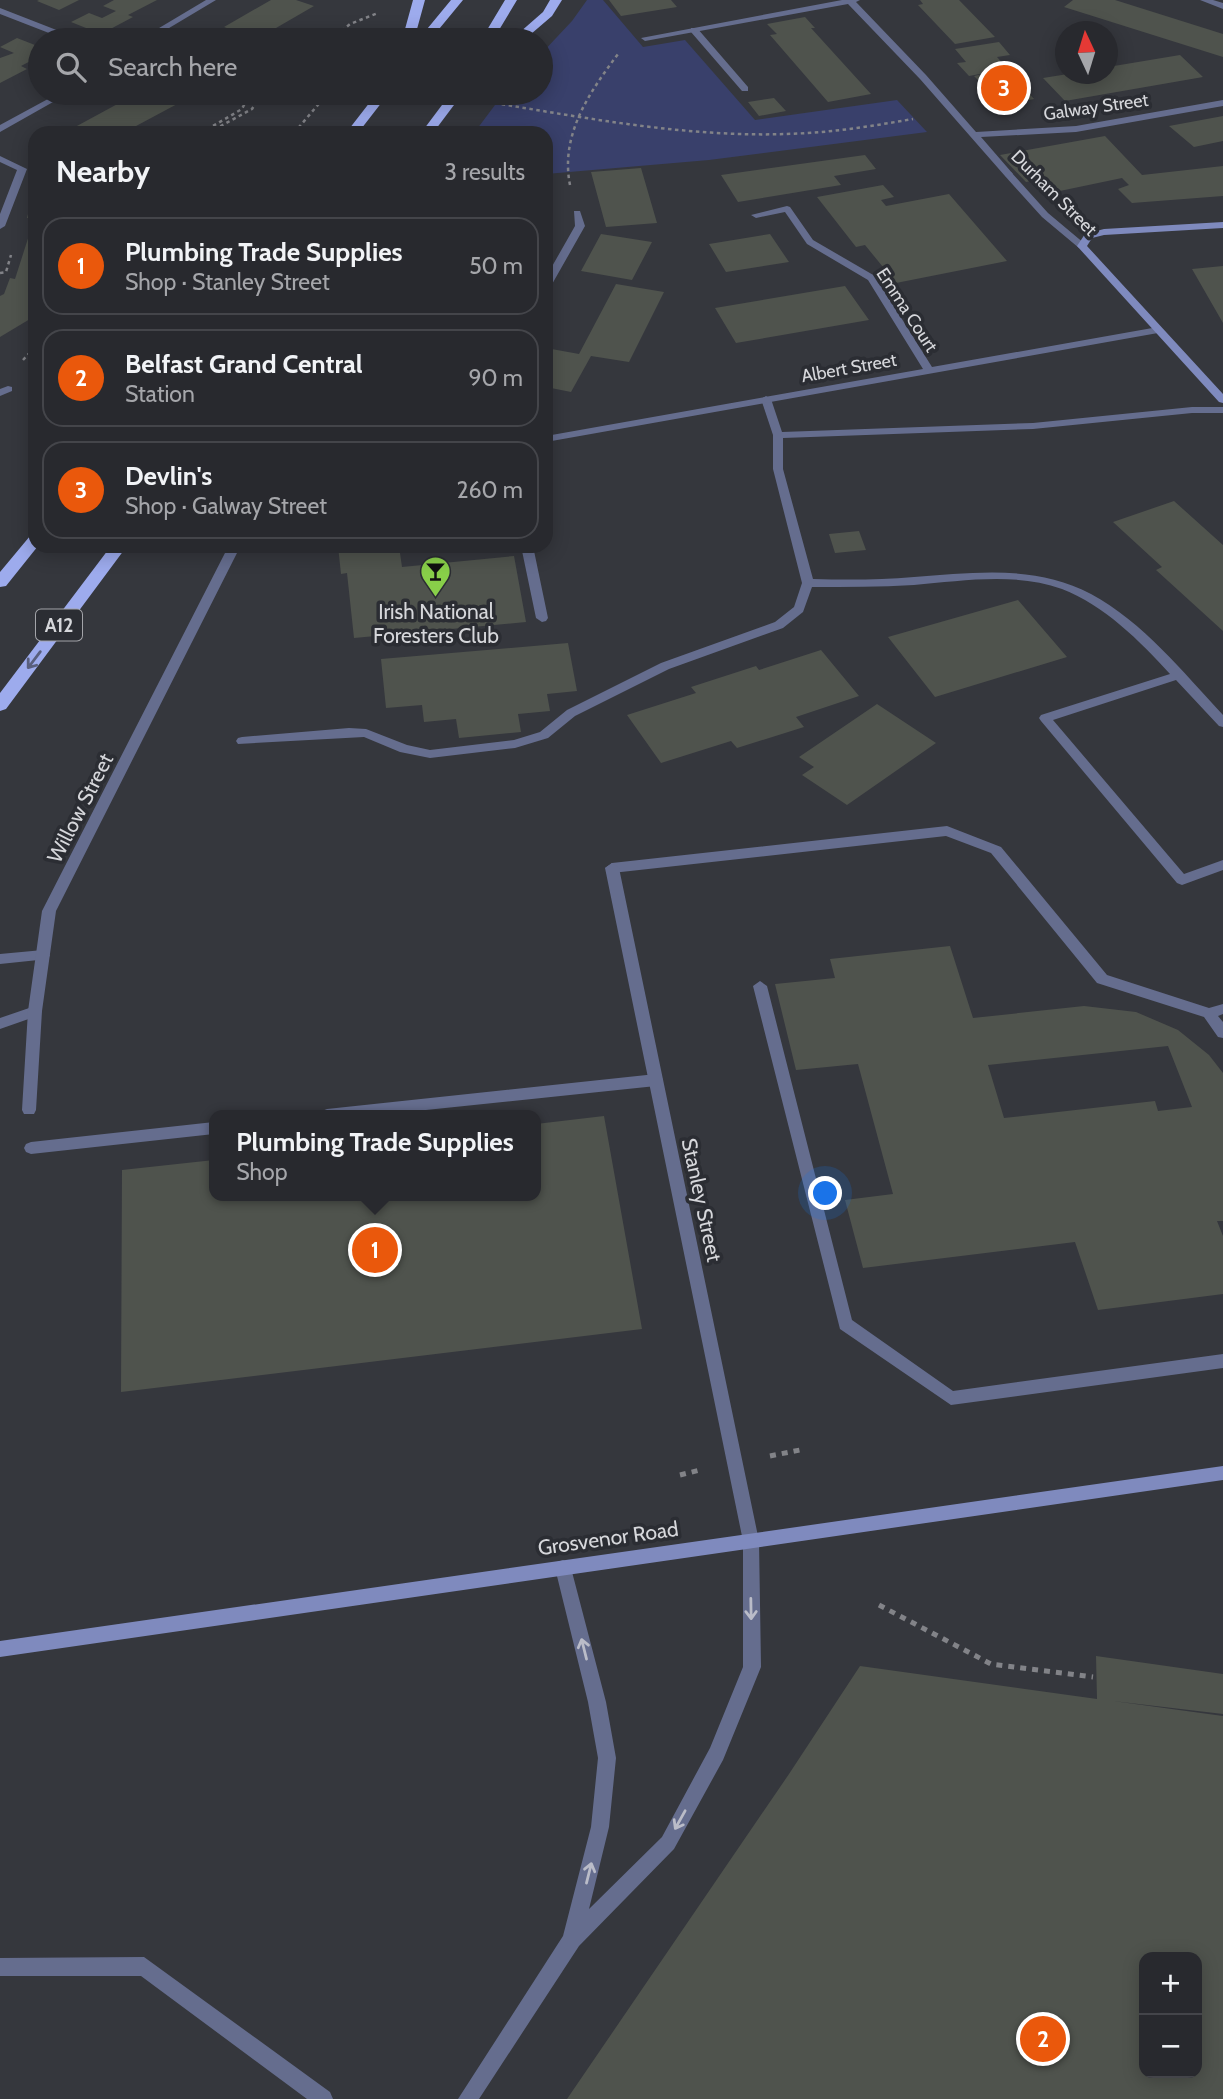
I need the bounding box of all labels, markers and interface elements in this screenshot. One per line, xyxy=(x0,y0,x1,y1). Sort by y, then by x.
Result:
north arrow xyxy=(1055,21,1118,84)
search box xyxy=(28,28,553,105)
icon: search xyxy=(52,48,90,86)
text: Search here xyxy=(108,51,237,83)
pin: 3 xyxy=(981,62,1027,114)
street label: Galway Street xyxy=(1042,89,1150,125)
street label: Durham Street xyxy=(1006,145,1102,241)
text: Nearby xyxy=(56,153,150,190)
text: 3 results xyxy=(444,158,525,186)
text: Plumbing Trade Supplies xyxy=(125,236,403,268)
text: 1 xyxy=(77,252,85,280)
text: 50 m xyxy=(469,252,523,280)
street label: Emma Court xyxy=(872,264,942,356)
text: Shop · Stanley Street xyxy=(125,268,330,296)
text: Belfast Grand Central xyxy=(125,348,363,380)
street label: Albert Street xyxy=(800,349,898,387)
text: 2 xyxy=(75,364,87,392)
text: 90 m xyxy=(469,364,523,392)
text: Station xyxy=(125,380,195,408)
text: Devlin's xyxy=(125,460,212,492)
text: 3 xyxy=(75,476,87,504)
text: 260 m xyxy=(456,476,523,504)
text: Shop · Galway Street xyxy=(125,492,327,520)
bar icon: Irish National Foresters Club xyxy=(419,554,453,598)
place label: Irish National Foresters Club xyxy=(373,599,499,648)
road number: A12 xyxy=(36,610,82,640)
one-way arrow xyxy=(26,650,41,668)
street label: Willow Street xyxy=(42,749,118,867)
popup xyxy=(209,1110,541,1201)
text: Plumbing Trade Supplies xyxy=(236,1126,514,1158)
street label: Stanley Street xyxy=(677,1136,727,1264)
text: Shop xyxy=(236,1158,287,1186)
your location xyxy=(808,1176,842,1210)
pin: 1 xyxy=(352,1224,398,1276)
street label: Grosvenor Road xyxy=(536,1516,680,1560)
one-way arrow xyxy=(745,1597,758,1620)
one-way arrow xyxy=(577,1639,590,1661)
one-way arrow xyxy=(673,1809,687,1830)
one-way arrow xyxy=(583,1862,596,1885)
map controls xyxy=(1139,1952,1202,2078)
button: + xyxy=(1139,1952,1202,2015)
pin: 2 xyxy=(1020,2013,1066,2065)
button: − xyxy=(1139,2015,1202,2078)

